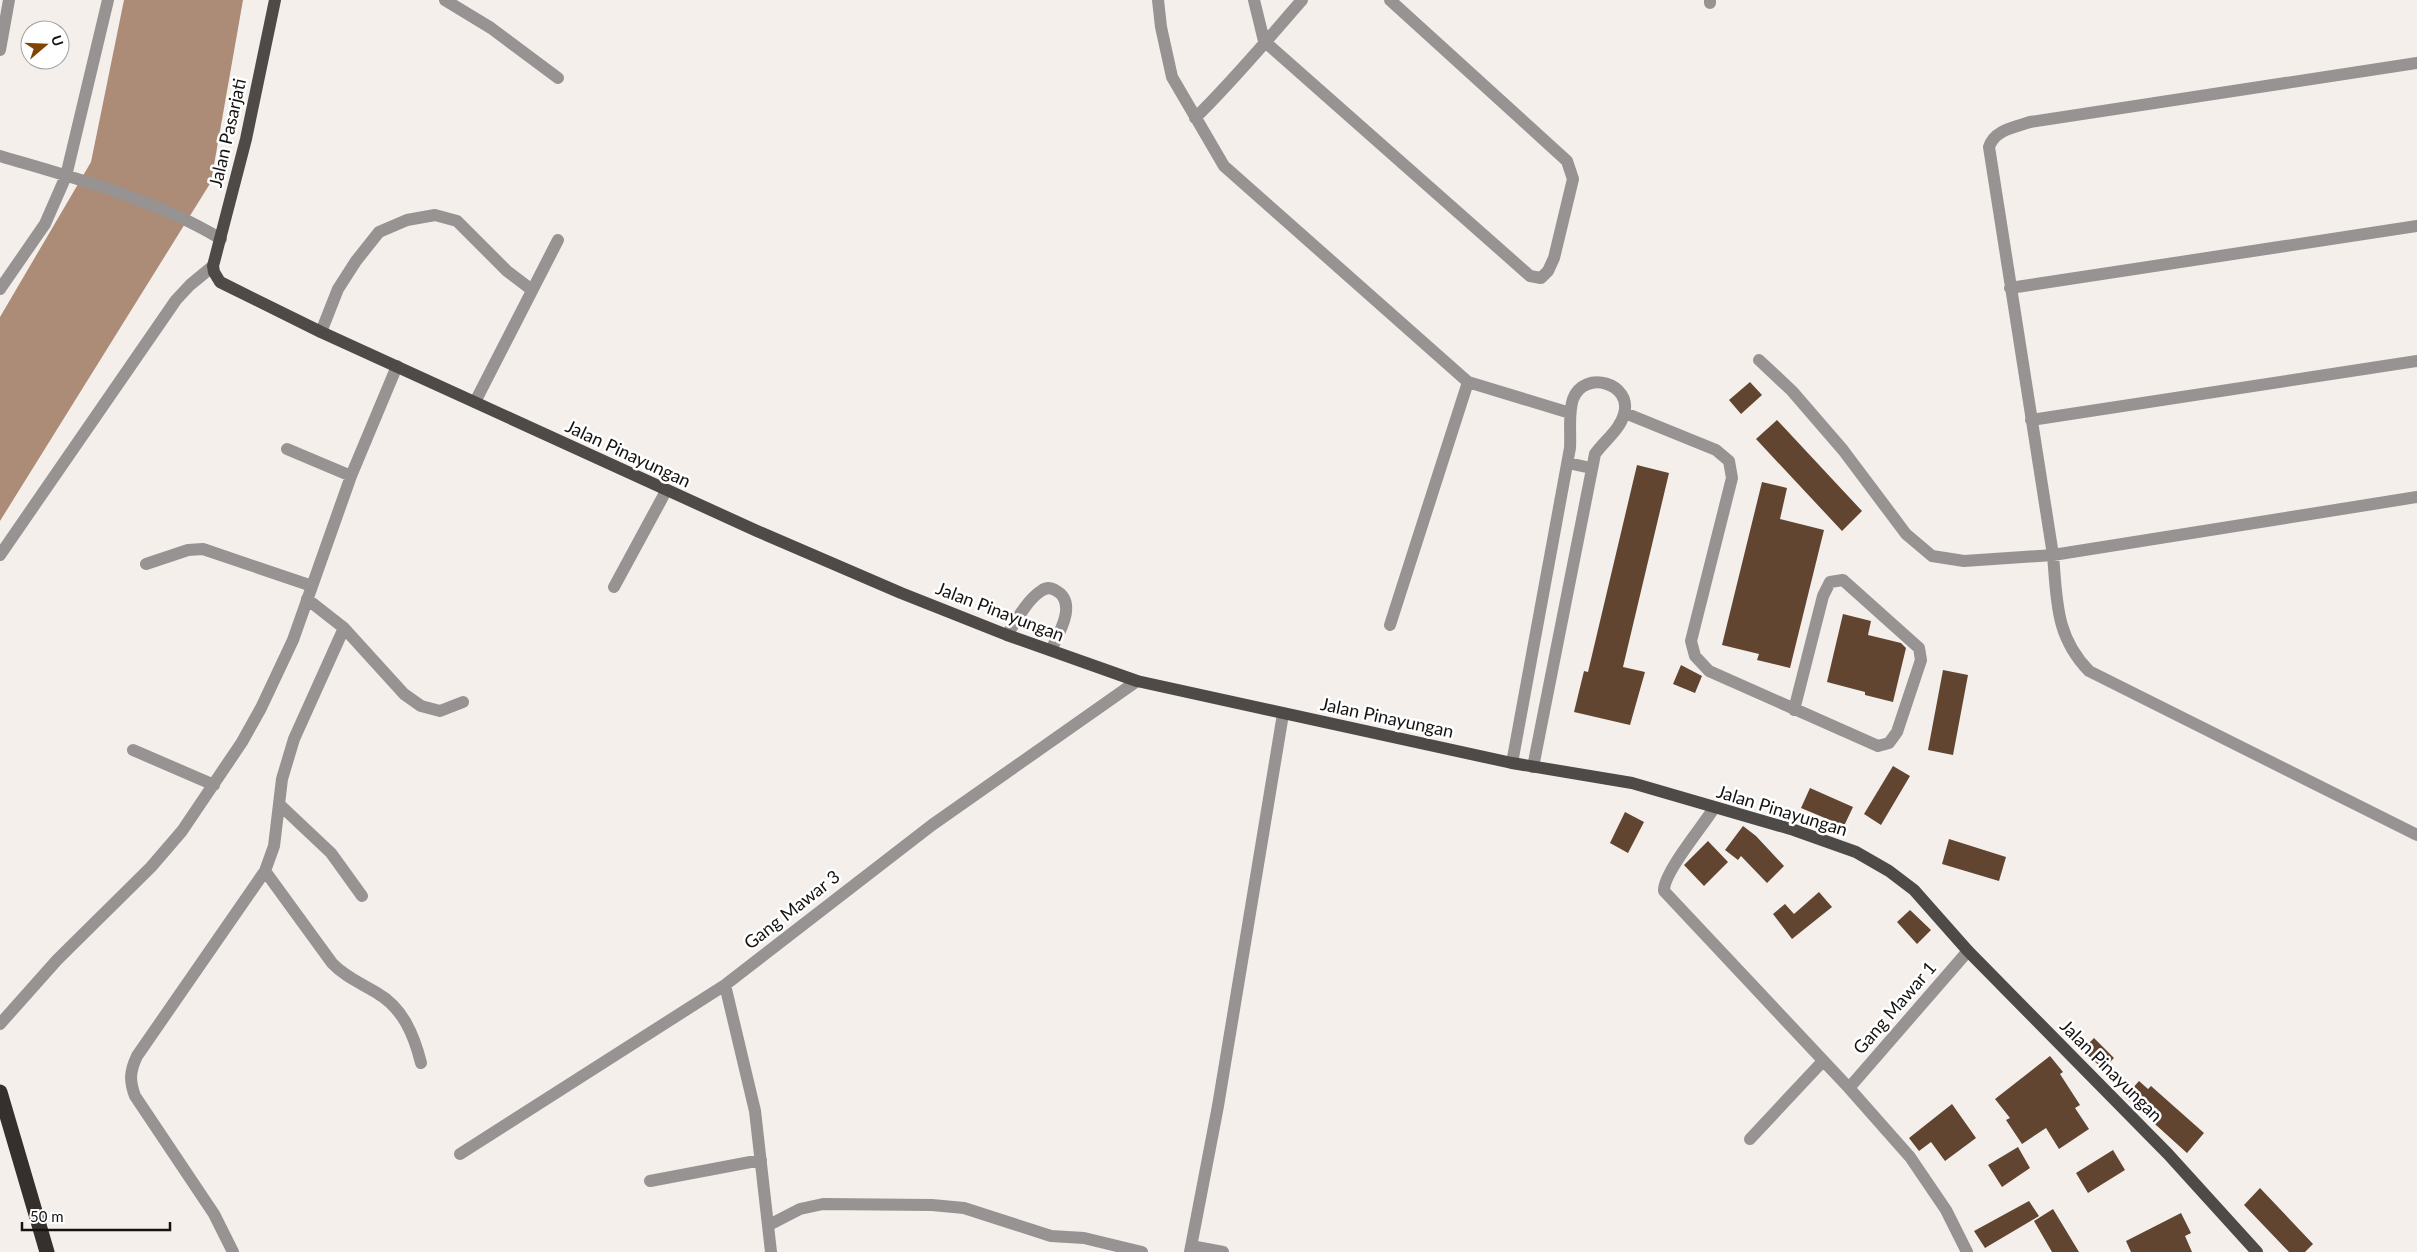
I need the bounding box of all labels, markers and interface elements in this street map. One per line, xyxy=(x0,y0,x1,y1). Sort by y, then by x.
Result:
north arrow xyxy=(20,20,70,70)
text: U xyxy=(48,33,67,48)
street label: Jalan Pasarjati xyxy=(204,76,250,189)
street label: Jalan Pinayungan xyxy=(562,414,695,492)
street label: Jalan Pinayungan xyxy=(933,576,1068,646)
street label: Jalan Pinayungan xyxy=(1319,692,1456,742)
street label: Jalan Pinayungan xyxy=(1714,780,1850,840)
street label: Gang Mawar 3 xyxy=(739,865,844,953)
street label: Gang Mawar 1 xyxy=(1848,957,1940,1058)
street label: Jalan Pinayungan xyxy=(2056,1015,2167,1126)
scale bar xyxy=(22,1200,170,1232)
text: 50 m xyxy=(30,1207,64,1225)

